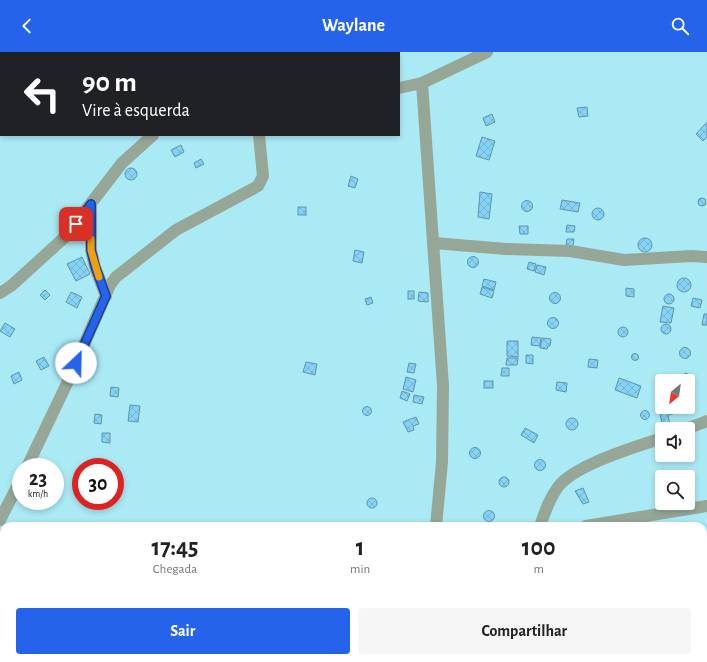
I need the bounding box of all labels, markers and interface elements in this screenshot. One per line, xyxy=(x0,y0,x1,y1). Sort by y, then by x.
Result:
icon: back xyxy=(16,15,38,37)
icon: search xyxy=(669,15,691,37)
text: Waylane xyxy=(322,17,385,35)
icon: left xyxy=(16,68,68,120)
text: 90 m xyxy=(82,69,137,97)
text: Vire à esquerda xyxy=(82,102,190,120)
pin xyxy=(59,207,93,241)
icon: arrive xyxy=(65,213,87,235)
position arrow xyxy=(55,342,97,384)
north arrow xyxy=(655,374,695,414)
map controls xyxy=(655,374,695,510)
button: sound xyxy=(655,422,695,462)
speed limit sign: 30 xyxy=(72,458,124,510)
text: 23 xyxy=(29,469,47,489)
button: search xyxy=(655,470,695,510)
text: km/h xyxy=(28,489,48,499)
text: 17:45 xyxy=(152,536,198,560)
text: 1 xyxy=(356,536,364,560)
text: 100 xyxy=(522,536,555,560)
text: Chegada xyxy=(153,563,197,576)
text: min xyxy=(350,563,370,576)
text: m xyxy=(533,563,544,576)
button: Sair xyxy=(16,608,350,654)
button: Compartilhar xyxy=(358,608,691,654)

